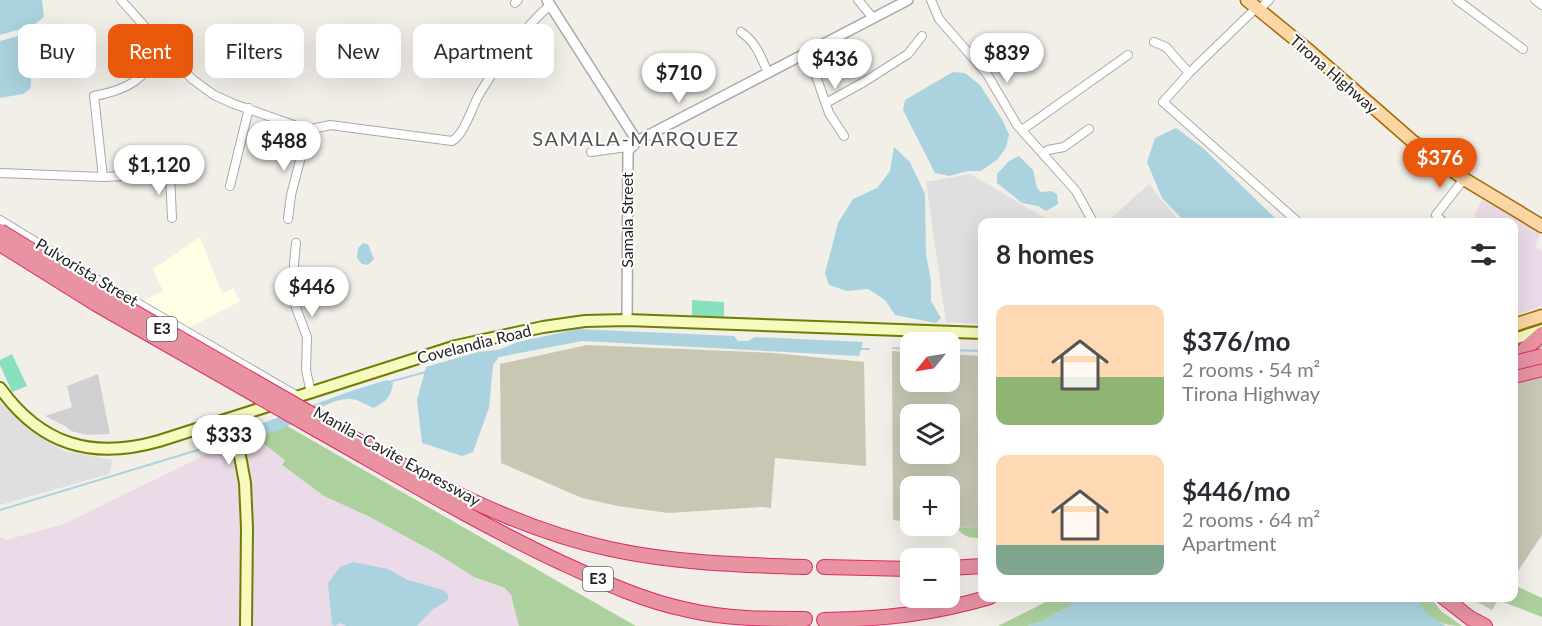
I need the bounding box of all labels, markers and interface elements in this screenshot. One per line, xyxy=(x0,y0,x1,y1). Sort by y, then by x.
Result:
chip: Buy xyxy=(18,24,96,78)
chip: Rent xyxy=(108,24,193,78)
chip: Filters xyxy=(205,24,304,78)
chip: New xyxy=(316,24,401,78)
chip: Apartment xyxy=(413,24,554,78)
street label: Tirona Highway xyxy=(1286,30,1383,117)
pin: $839 xyxy=(971,33,1043,84)
pin: $436 xyxy=(799,39,871,90)
text: $839 xyxy=(984,40,1030,64)
text: $436 xyxy=(812,46,858,70)
pin: $710 xyxy=(643,53,715,104)
text: $710 xyxy=(656,60,702,84)
pin: $488 xyxy=(248,121,320,172)
district label: SAMALA-MARQUEZ xyxy=(532,126,740,150)
text: $488 xyxy=(261,128,307,152)
pin: $376 xyxy=(1404,138,1476,189)
pin: $1,120 xyxy=(110,145,208,196)
text: $376 xyxy=(1417,145,1463,169)
text: $1,120 xyxy=(128,152,190,176)
street label: Samala Street xyxy=(617,172,636,268)
street label: Pulvorista Street xyxy=(33,234,142,310)
text: 8 homes xyxy=(996,238,1094,270)
icon: filters xyxy=(1467,238,1500,271)
pin: $446 xyxy=(276,267,348,318)
text: $446 xyxy=(289,274,335,298)
road number: E3 xyxy=(147,317,177,341)
street label: Covelandia Road xyxy=(415,320,533,367)
text: $376/mo xyxy=(1182,325,1290,357)
icon: home xyxy=(1044,329,1116,401)
north arrow xyxy=(900,332,960,392)
map controls xyxy=(900,332,960,608)
text: 2 rooms · 54 m² xyxy=(1182,357,1320,381)
text: Tirona Highway xyxy=(1182,381,1320,405)
street label: Manila–Cavite Expressway xyxy=(311,402,485,510)
button: layers xyxy=(900,404,960,464)
pin: $333 xyxy=(193,415,265,466)
text: $333 xyxy=(206,422,252,446)
text: $446/mo xyxy=(1182,475,1290,507)
button: + xyxy=(900,476,960,536)
icon: home xyxy=(1044,479,1116,551)
text: 2 rooms · 64 m² xyxy=(1182,507,1320,531)
text: Apartment xyxy=(1182,531,1276,555)
button: − xyxy=(900,548,960,608)
road number: E3 xyxy=(583,567,613,591)

